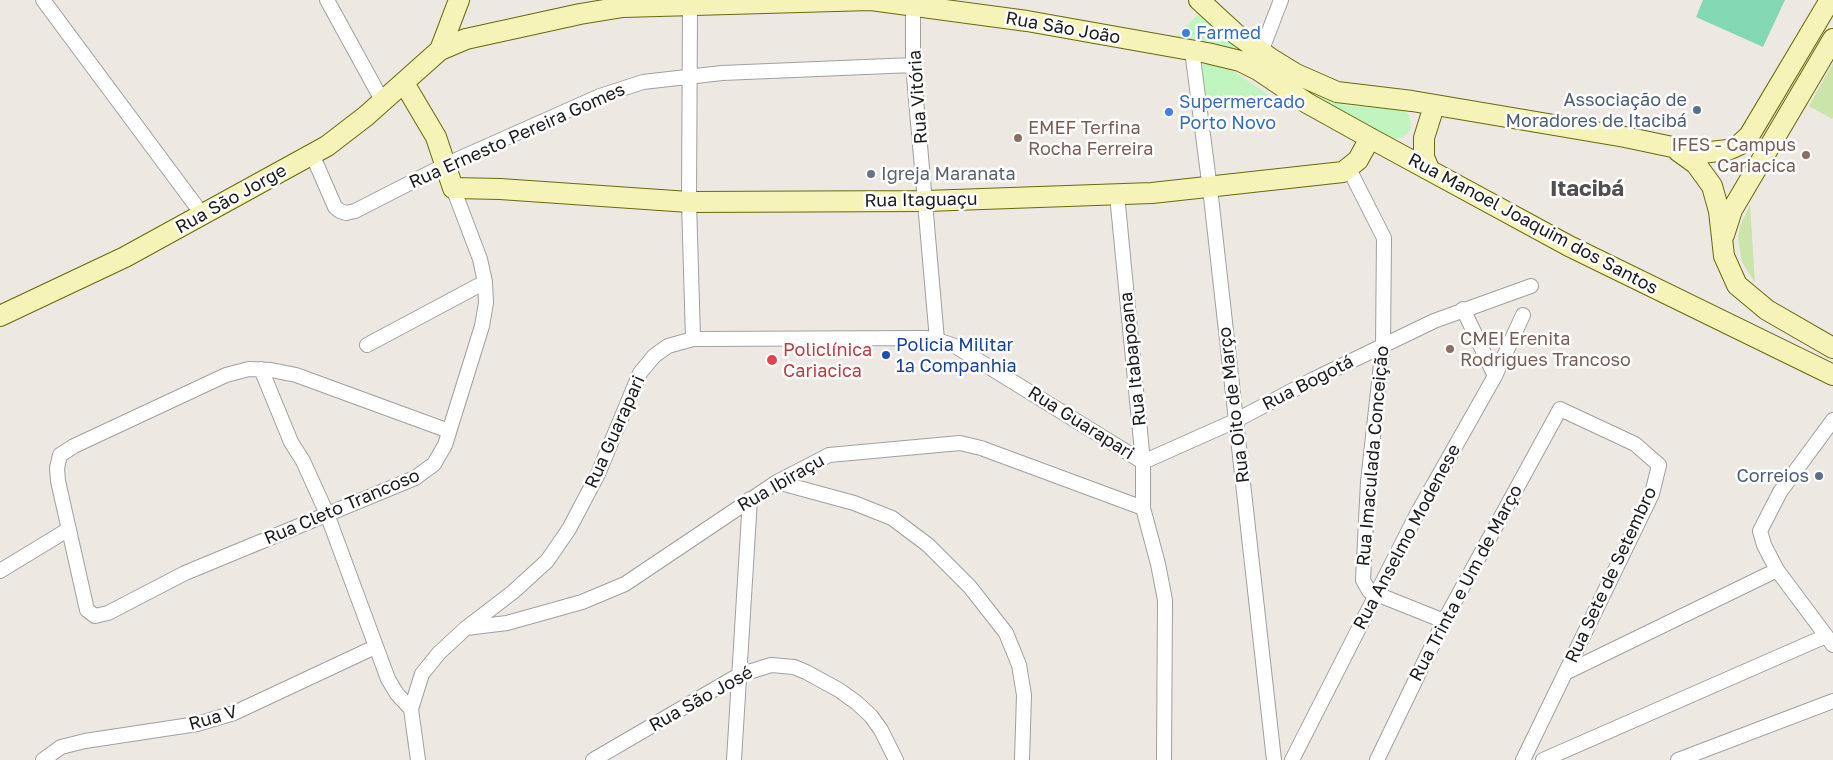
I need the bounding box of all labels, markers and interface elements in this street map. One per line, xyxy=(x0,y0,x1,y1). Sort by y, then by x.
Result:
street label: Rua São João xyxy=(1004,7,1122,49)
place label: Farmed xyxy=(1196,22,1261,44)
marker: Farmed xyxy=(1180,27,1192,39)
street label: Rua Vitória xyxy=(904,49,932,145)
street label: Rua Ernesto Pereira Gomes xyxy=(406,79,628,193)
place label: Associação de Moradores de Itacibá xyxy=(1506,89,1687,132)
place label: Supermercado Porto Novo xyxy=(1179,91,1305,134)
marker: Associação de Moradores de Itacibá xyxy=(1691,104,1703,116)
marker: Supermercado Porto Novo xyxy=(1163,106,1175,118)
place label: EMEF Terfina Rocha Ferreira xyxy=(1028,117,1154,160)
marker: EMEF Terfina Rocha Ferreira xyxy=(1012,132,1024,144)
place label: IFES - Campus Cariacica xyxy=(1671,134,1796,176)
street label: Rua Manoel Joaquim dos Santos xyxy=(1404,149,1662,299)
marker: IFES - Campus Cariacica xyxy=(1800,149,1812,161)
street label: Rua São Jorge xyxy=(172,160,290,238)
place label: Igreja Maranata xyxy=(881,163,1016,185)
marker: Igreja Maranata xyxy=(865,168,877,180)
district label: Itacibá xyxy=(1550,176,1624,202)
street label: Rua Itaguaçu xyxy=(864,188,978,212)
street label: Rua Itabapoana xyxy=(1115,291,1151,427)
street label: Rua Oito de Março xyxy=(1214,326,1254,484)
place label: CMEI Erenita Rodrigues Trancoso xyxy=(1460,328,1631,370)
place label: Policia Militar 1ª Companhia xyxy=(896,334,1017,376)
place label: Policlínica Cariacica xyxy=(783,339,872,382)
marker: CMEI Erenita Rodrigues Trancoso xyxy=(1444,343,1456,355)
street label: Rua Imaculada Conceição xyxy=(1353,345,1393,567)
marker: Policia Militar 1ª Companhia xyxy=(880,349,892,361)
street label: Rua Bogotá xyxy=(1259,351,1357,415)
marker: Policlínica Cariacica xyxy=(765,353,779,367)
street label: Rua Guarapari xyxy=(580,372,650,492)
street label: Rua Guarapari xyxy=(1024,382,1138,464)
street label: Rua Anselmo Modenese xyxy=(1349,441,1465,633)
street label: Rua Ibiraçu xyxy=(734,449,828,517)
street label: Rua Cleto Trancoso xyxy=(261,464,423,550)
place label: Correios xyxy=(1736,465,1809,487)
marker: Correios xyxy=(1813,470,1825,482)
street label: Rua Trinta e Um de Março xyxy=(1405,481,1527,685)
street label: Rua Sete de Setembro xyxy=(1561,484,1661,666)
street label: Rua São José xyxy=(645,662,757,736)
street label: Rua V xyxy=(186,701,240,735)

